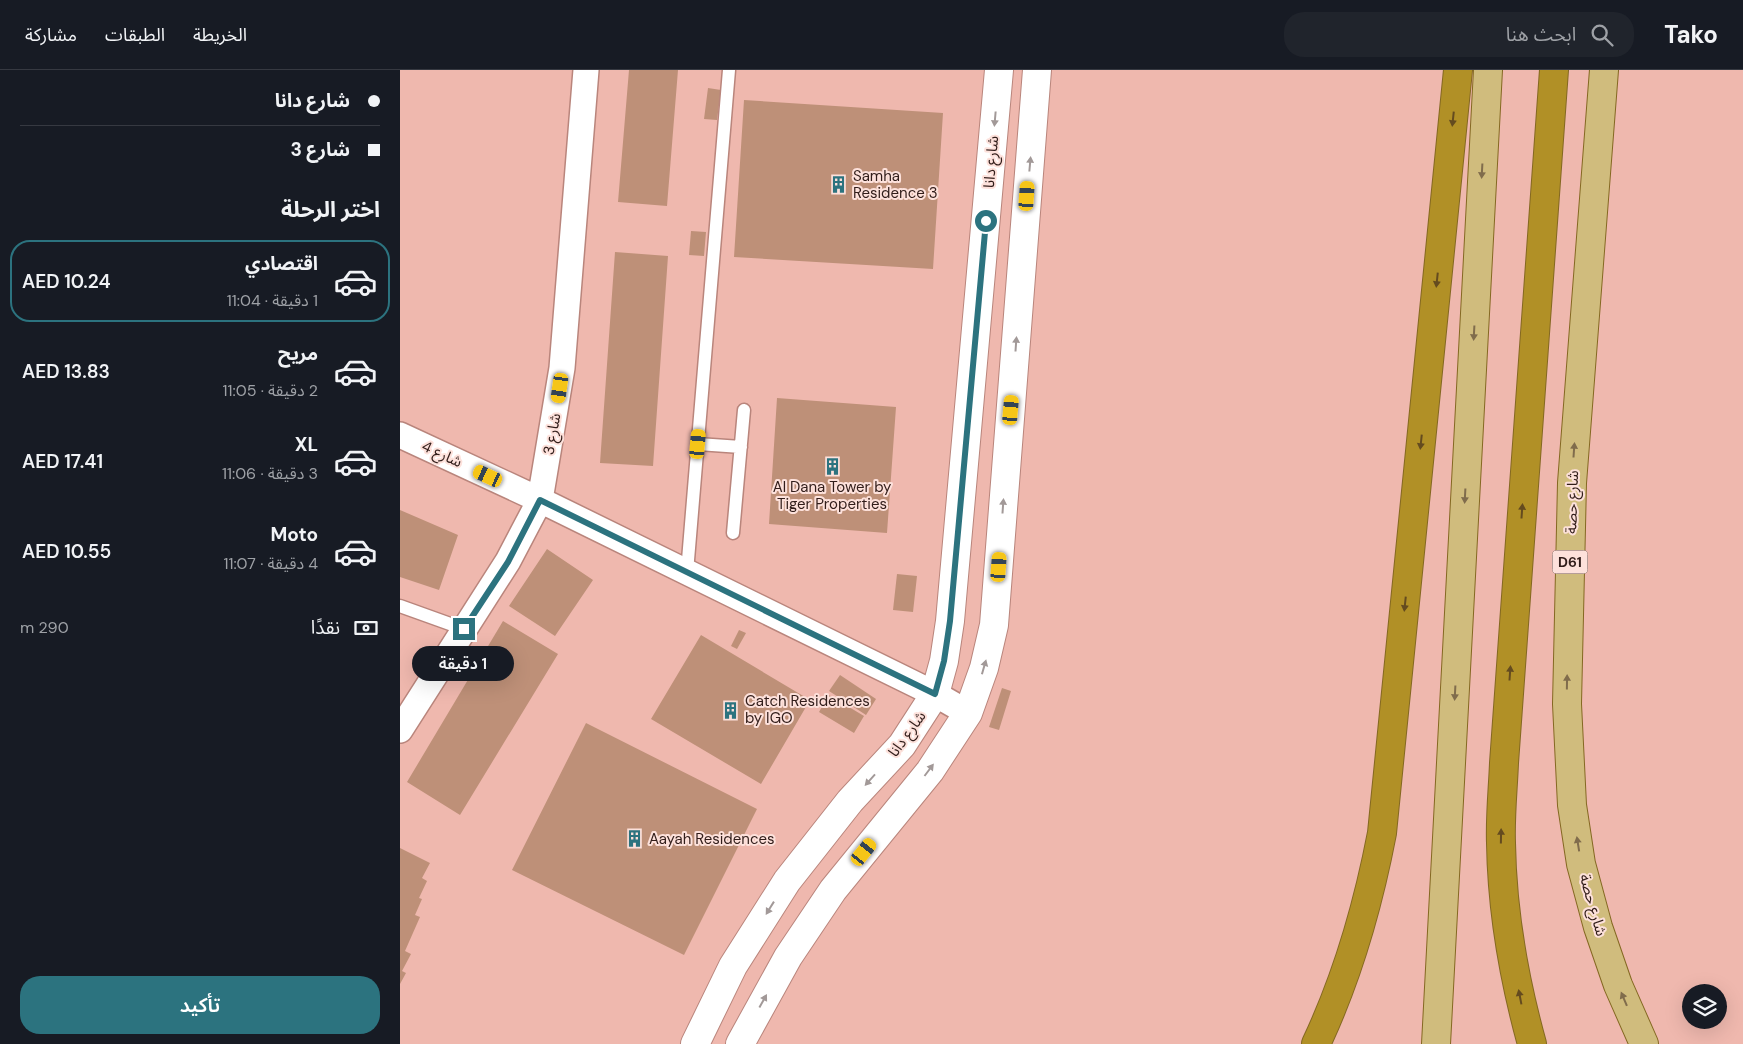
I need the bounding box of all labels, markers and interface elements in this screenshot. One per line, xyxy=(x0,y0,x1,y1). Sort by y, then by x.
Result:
search box xyxy=(1284,12,1634,57)
text: Tako xyxy=(1664,19,1718,50)
icon: search xyxy=(1588,21,1616,49)
text: ابحث هنا xyxy=(1506,22,1576,47)
text: مشاركة xyxy=(25,23,77,47)
text: الطبقات xyxy=(105,23,165,47)
text: الخريطة xyxy=(193,23,247,47)
text: شارع دانا xyxy=(275,88,350,113)
one-way arrow xyxy=(991,111,999,127)
one-way arrow xyxy=(1449,111,1457,127)
street label: شارع دانا xyxy=(979,135,1005,189)
text: شارع 3 xyxy=(290,137,350,162)
one-way arrow xyxy=(1026,156,1034,172)
one-way arrow xyxy=(1478,163,1486,179)
place label: Samha Residence 3 xyxy=(853,166,938,203)
building icon: Samha Residence 3 xyxy=(829,175,849,195)
car xyxy=(1018,181,1035,211)
text: اختر الرحلة xyxy=(281,195,380,224)
route start xyxy=(975,210,997,232)
text: اقتصادي xyxy=(245,251,318,276)
icon: car xyxy=(333,259,378,304)
text: AED 10.24 xyxy=(22,269,111,294)
one-way arrow xyxy=(1433,273,1441,289)
text: 1 دقيقة · 11:04 xyxy=(227,290,318,311)
one-way arrow xyxy=(1469,326,1477,342)
one-way arrow xyxy=(1012,335,1020,351)
text: مريح xyxy=(278,341,318,366)
icon: car xyxy=(333,349,378,394)
text: AED 13.83 xyxy=(22,359,110,384)
car xyxy=(550,372,569,404)
text: 2 دقيقة · 11:05 xyxy=(222,380,318,401)
car xyxy=(1002,394,1019,426)
street label: شارع 3 xyxy=(538,411,568,457)
car xyxy=(689,428,706,460)
text: XL xyxy=(295,432,318,457)
one-way arrow xyxy=(1417,434,1425,450)
street label: شارع 4 xyxy=(418,436,466,474)
icon: car xyxy=(333,439,378,484)
one-way arrow xyxy=(1571,441,1579,457)
text: AED 17.41 xyxy=(22,449,103,474)
building icon: Al Dana Tower by Tiger Properties xyxy=(822,456,842,476)
text: 3 دقيقة · 11:06 xyxy=(222,463,318,484)
car xyxy=(471,463,504,489)
street label: شارع حصة xyxy=(1561,470,1585,534)
place label: Al Dana Tower by Tiger Properties xyxy=(773,477,892,514)
one-way arrow xyxy=(1461,488,1469,504)
one-way arrow xyxy=(1000,497,1008,513)
one-way arrow xyxy=(1518,503,1526,519)
text: Moto xyxy=(270,522,318,547)
icon: car xyxy=(333,529,378,574)
text: AED 10.55 xyxy=(22,539,111,564)
road number: D61 xyxy=(1552,551,1588,574)
car xyxy=(990,552,1007,582)
text: 4 دقيقة · 11:07 xyxy=(223,553,318,574)
one-way arrow xyxy=(1401,596,1409,612)
icon: cash xyxy=(352,614,380,642)
text: نقدًا xyxy=(311,615,340,640)
text: 290 m xyxy=(20,617,69,638)
route end xyxy=(453,618,475,640)
callout: 1 دقيقة xyxy=(413,646,515,682)
text: 1 دقيقة xyxy=(439,653,487,674)
one-way arrow xyxy=(980,659,988,674)
one-way arrow xyxy=(1506,665,1514,681)
one-way arrow xyxy=(1564,674,1572,690)
one-way arrow xyxy=(1450,685,1458,701)
place label: Catch Residences by IGO xyxy=(745,691,870,728)
building icon: Catch Residences by IGO xyxy=(721,700,741,720)
street label: شارع دانا xyxy=(884,707,932,762)
one-way arrow xyxy=(924,764,935,777)
one-way arrow xyxy=(864,773,875,786)
one-way arrow xyxy=(1498,827,1506,843)
building icon: Aayah Residences xyxy=(625,829,645,849)
place label: Aayah Residences xyxy=(649,829,775,849)
car xyxy=(848,836,879,868)
one-way arrow xyxy=(1574,836,1582,852)
street label: شارع حصة xyxy=(1573,872,1611,939)
one-way arrow xyxy=(765,901,774,915)
button: تأكيد xyxy=(20,976,380,1034)
map controls xyxy=(1682,984,1727,1029)
button: layers xyxy=(1682,984,1727,1029)
one-way arrow xyxy=(1515,988,1523,1004)
one-way arrow xyxy=(1619,992,1627,1006)
one-way arrow xyxy=(758,994,767,1007)

